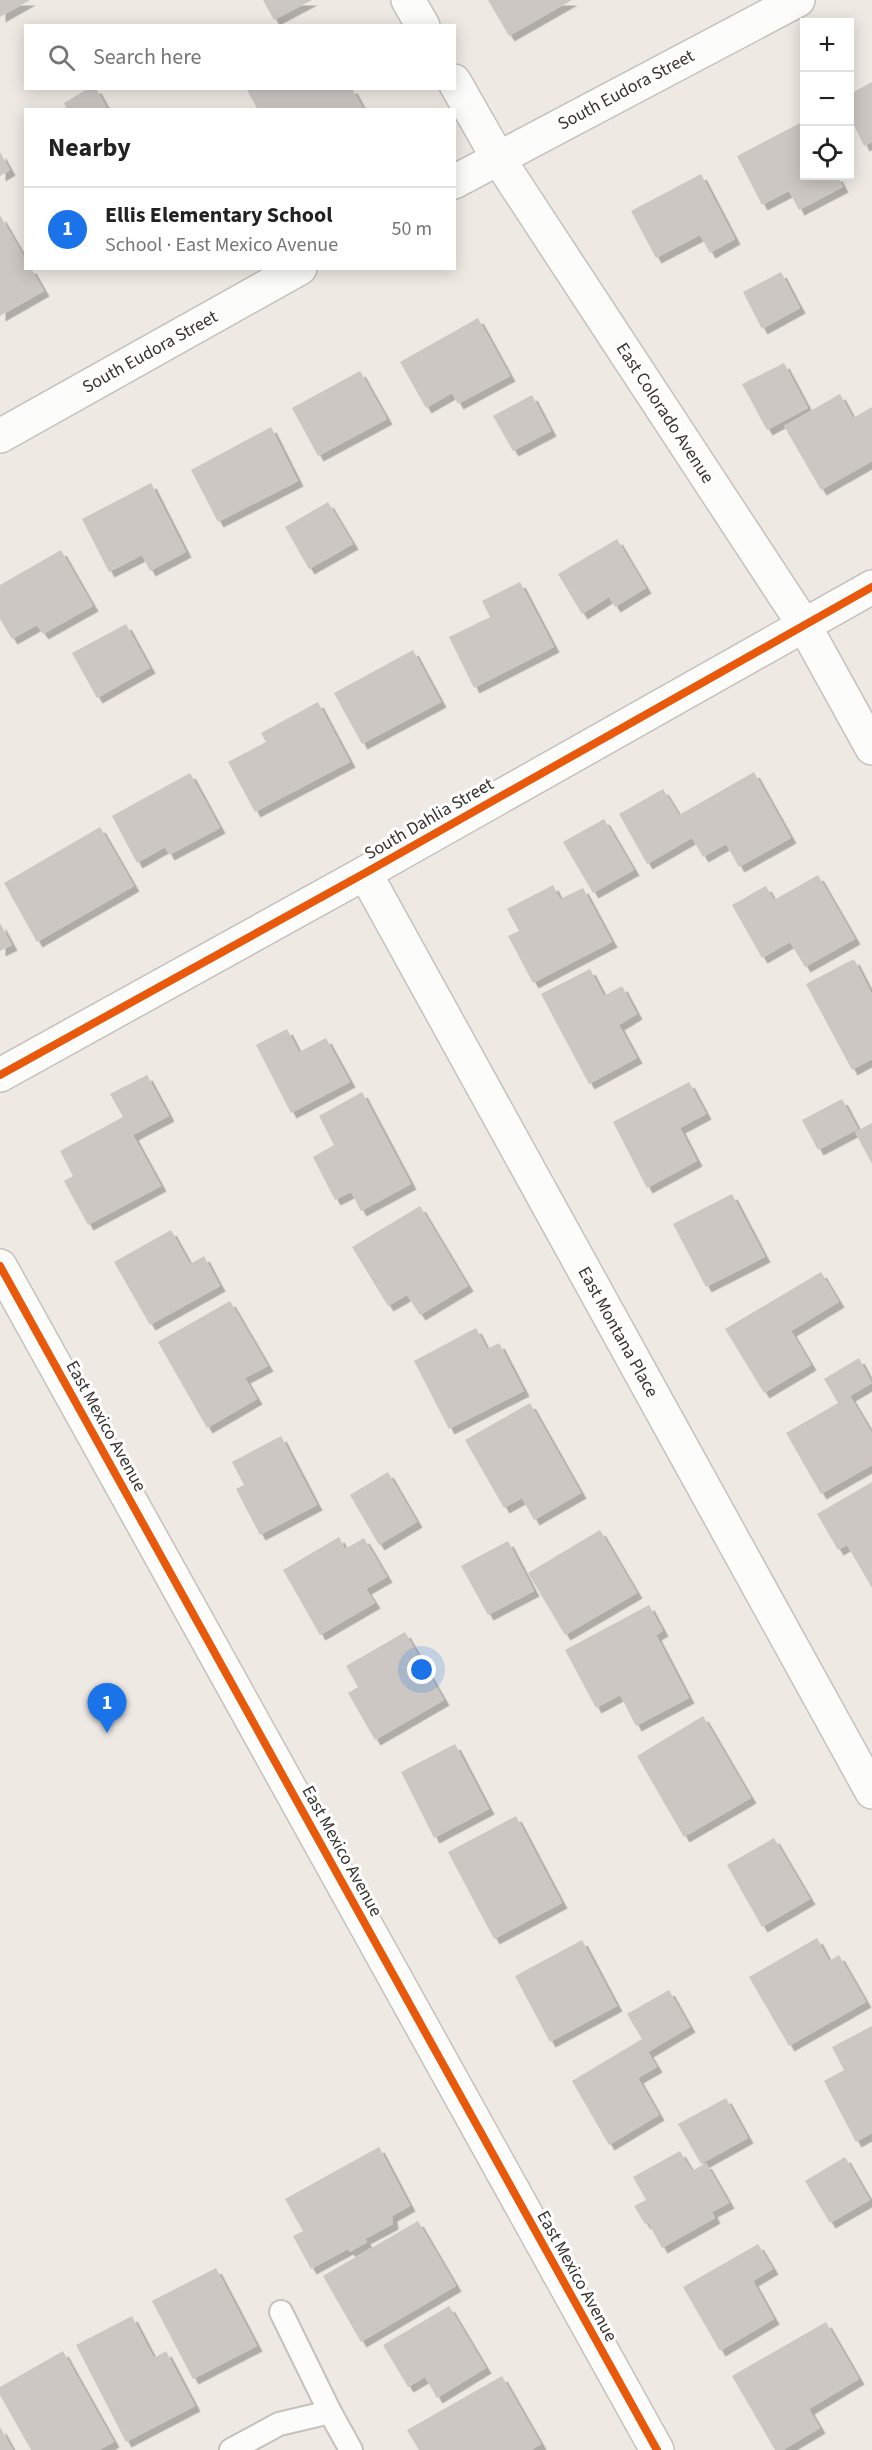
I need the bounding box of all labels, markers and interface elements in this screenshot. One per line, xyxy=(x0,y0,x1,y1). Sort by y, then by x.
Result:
map controls xyxy=(800,18,854,180)
button: + xyxy=(800,18,854,72)
search box xyxy=(24,24,456,90)
icon: search xyxy=(45,41,78,74)
text: Search here xyxy=(93,41,201,73)
street label: South Eudora Street xyxy=(553,43,699,137)
button: − xyxy=(800,72,854,126)
button: locate xyxy=(800,126,854,180)
text: Nearby xyxy=(48,129,131,166)
text: Ellis Elementary School xyxy=(105,199,333,231)
text: 1 xyxy=(62,215,73,243)
text: 50 m xyxy=(392,215,432,243)
text: School · East Mexico Avenue xyxy=(105,231,338,259)
street label: South Eudora Street xyxy=(78,304,222,400)
street label: East Colorado Avenue xyxy=(610,338,720,488)
street label: South Dahlia Street xyxy=(360,772,498,866)
street label: East Montana Place xyxy=(572,1262,664,1402)
street label: East Mexico Avenue xyxy=(60,1356,152,1496)
your location xyxy=(407,1655,436,1684)
pin: 1 xyxy=(88,1684,126,1733)
street label: East Mexico Avenue xyxy=(296,1781,388,1921)
street label: East Mexico Avenue xyxy=(531,2206,623,2346)

